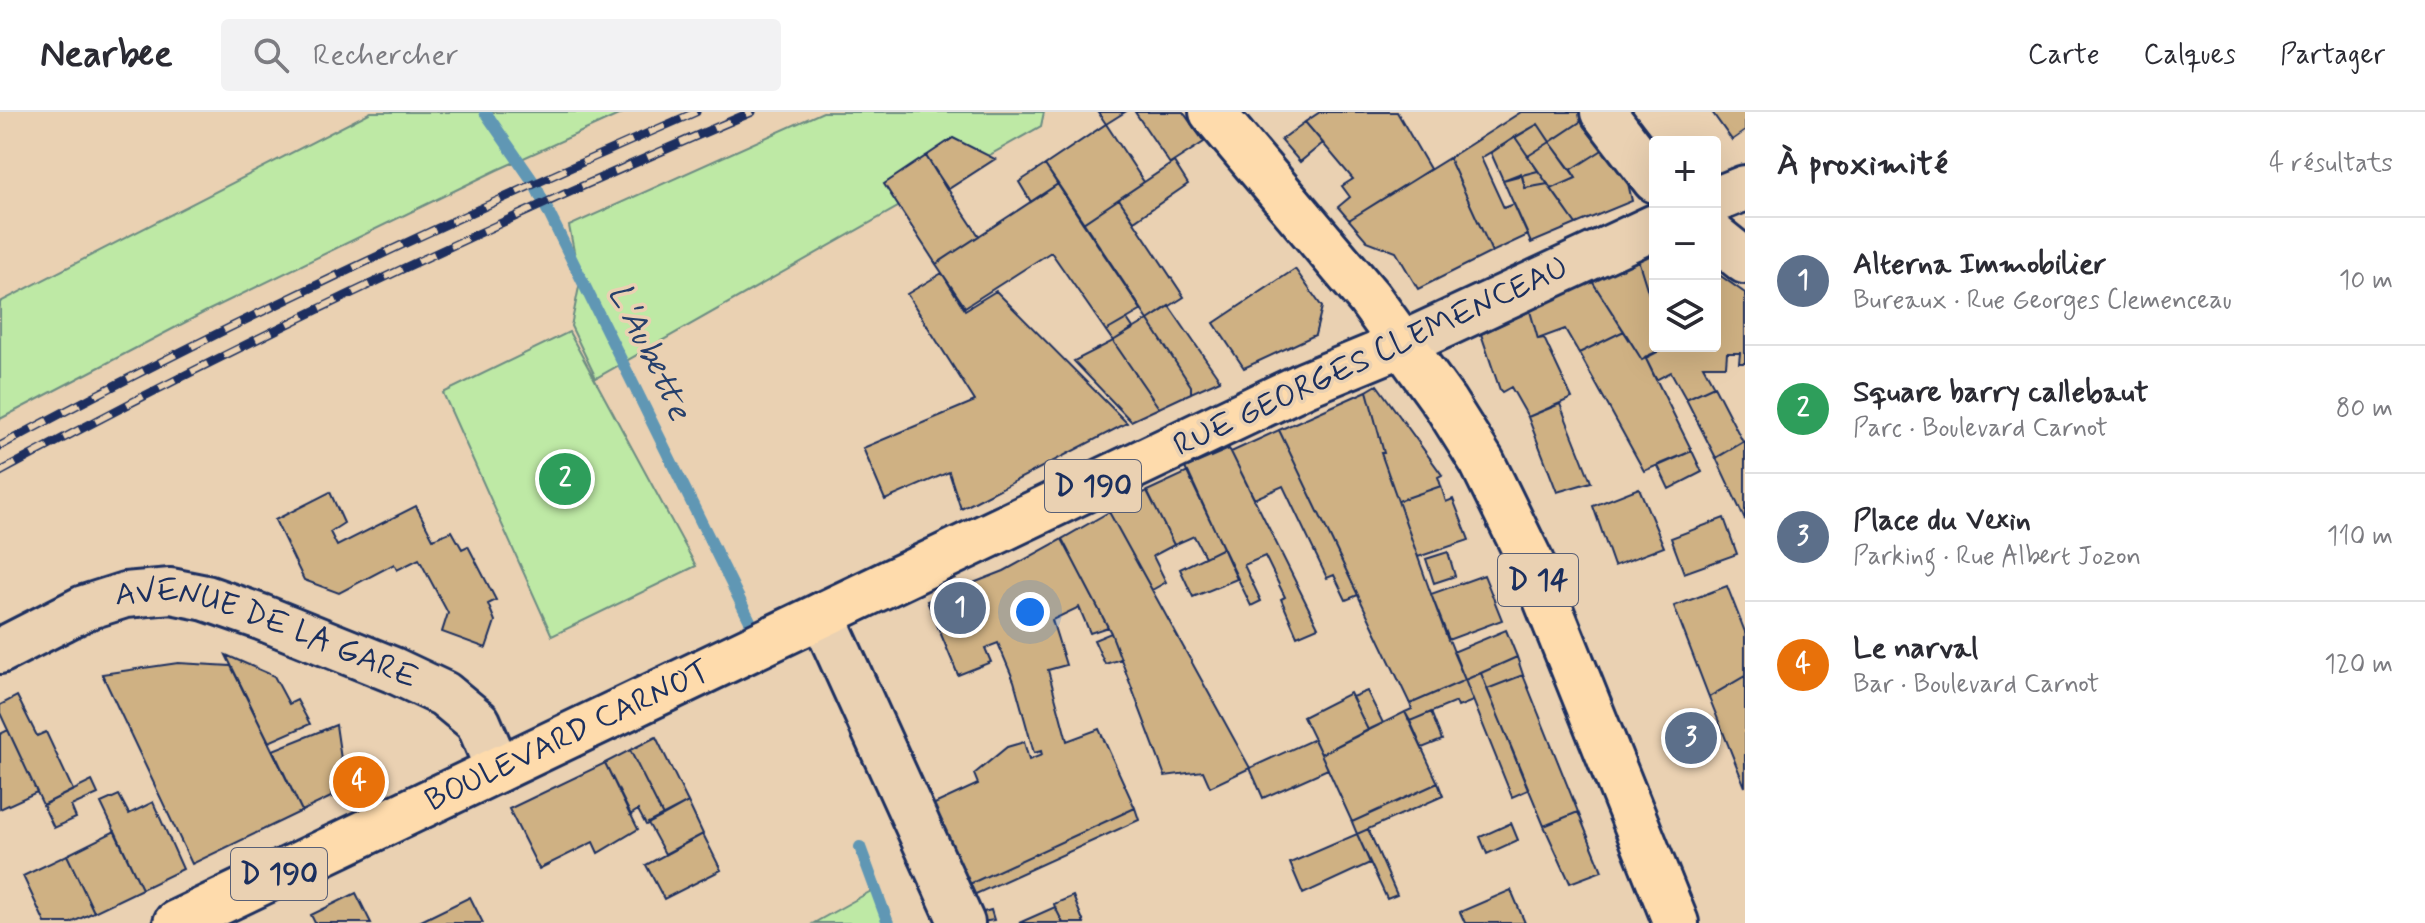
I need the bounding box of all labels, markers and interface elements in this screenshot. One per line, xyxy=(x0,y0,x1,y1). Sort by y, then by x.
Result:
search box xyxy=(221,19,781,91)
text: Nearbee xyxy=(40,31,173,80)
icon: search xyxy=(249,33,293,77)
text: Rechercher xyxy=(313,36,459,75)
text: Carte xyxy=(2028,37,2100,74)
text: Calques xyxy=(2144,37,2236,74)
text: Partager xyxy=(2280,37,2385,74)
map controls xyxy=(1649,136,1721,352)
button: + xyxy=(1649,136,1721,208)
text: À proximité xyxy=(1777,142,1948,187)
text: 4 résultats xyxy=(2269,147,2393,181)
button: − xyxy=(1649,208,1721,280)
text: Alterna Immobilier xyxy=(1853,245,2106,284)
street label: RUE GEORGES CLEMENCEAU xyxy=(1167,247,1575,467)
text: 1 xyxy=(1797,264,1809,298)
text: 10 m xyxy=(2339,264,2393,298)
water label: L'Aubette xyxy=(597,276,702,429)
button: layers xyxy=(1649,280,1721,352)
text: Bureaux · Rue Georges Clemenceau xyxy=(1853,284,2232,318)
text: Square barry callebaut xyxy=(1853,373,2149,412)
text: 2 xyxy=(1797,392,1809,426)
text: 80 m xyxy=(2336,392,2393,426)
text: Parc · Boulevard Carnot xyxy=(1853,412,2108,446)
pin: 2 xyxy=(539,449,591,509)
road number: D 190 xyxy=(1045,460,1141,512)
text: Place du Vexin xyxy=(1853,501,2031,540)
text: 3 xyxy=(1797,520,1809,554)
text: 110 m xyxy=(2327,520,2393,554)
text: Parking · Rue Albert Jozon xyxy=(1853,540,2141,574)
road number: D 14 xyxy=(1498,554,1578,606)
street label: AVENUE DE LA GARE xyxy=(113,569,425,700)
pin: 1 xyxy=(934,578,986,638)
your location xyxy=(1010,592,1050,632)
text: Le narval xyxy=(1853,629,1978,668)
text: 4 xyxy=(1795,648,1811,682)
text: 120 m xyxy=(2324,648,2393,682)
street label: BOULEVARD CARNOT xyxy=(418,650,717,822)
text: Bar · Boulevard Carnot xyxy=(1853,668,2099,702)
pin: 3 xyxy=(1665,708,1717,768)
pin: 4 xyxy=(333,752,385,812)
road number: D 190 xyxy=(231,848,327,900)

